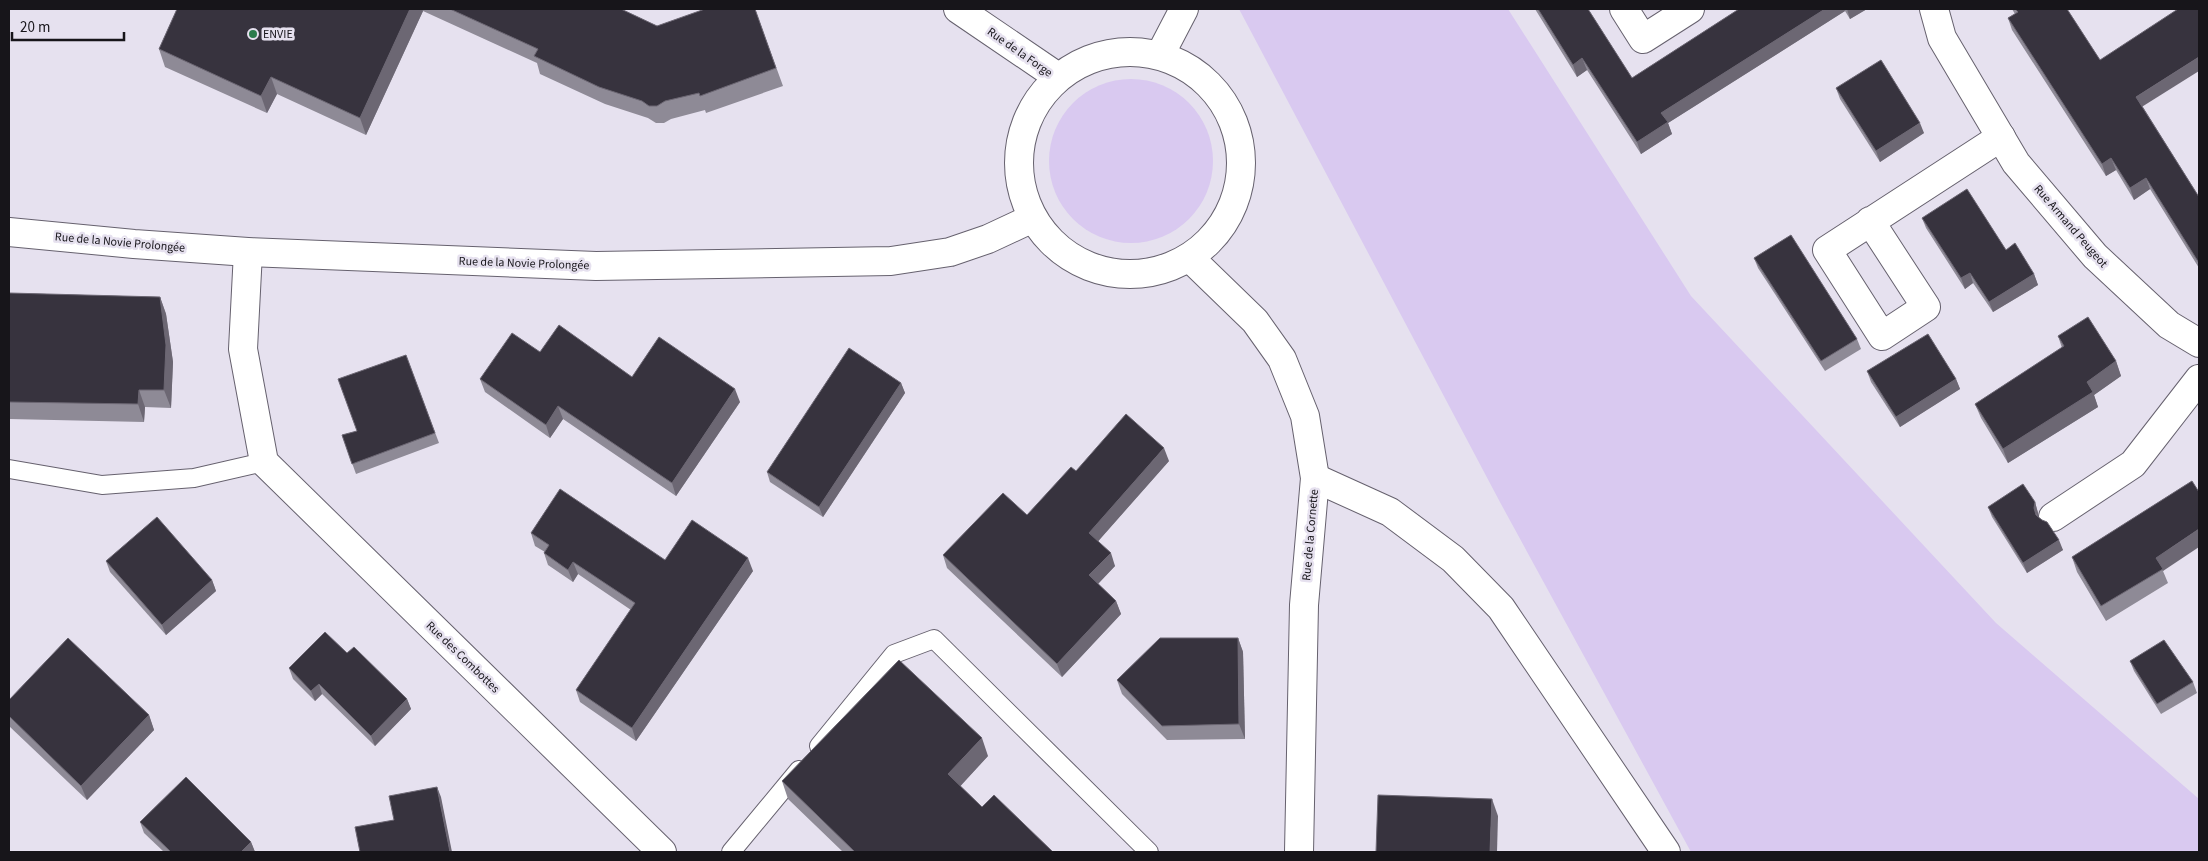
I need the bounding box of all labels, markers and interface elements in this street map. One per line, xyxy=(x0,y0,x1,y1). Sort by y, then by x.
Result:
scale bar xyxy=(12,10,125,42)
text: 20 m xyxy=(20,17,50,38)
street label: Rue de la Forge xyxy=(984,24,1056,81)
place label: ENVIE xyxy=(263,26,293,43)
marker: ENVIE xyxy=(247,28,259,40)
street label: Rue Armand Peugeot xyxy=(2030,181,2112,272)
street label: Rue de la Novie Prolongée xyxy=(54,228,186,257)
street label: Rue de la Novie Prolongée xyxy=(458,253,590,274)
street label: Rue de la Cornette xyxy=(1298,489,1323,582)
street label: Rue des Combottes xyxy=(422,618,503,697)

